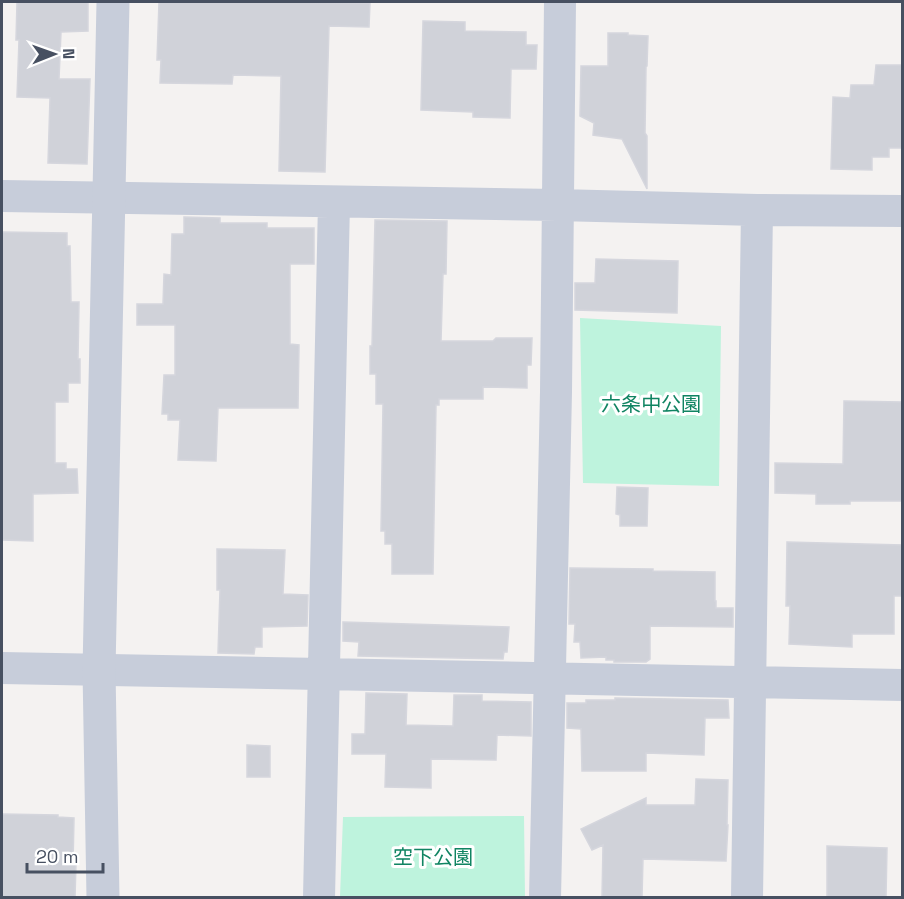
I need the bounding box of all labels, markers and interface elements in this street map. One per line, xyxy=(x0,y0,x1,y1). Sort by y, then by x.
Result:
north arrow xyxy=(24,24,84,84)
text: N xyxy=(58,48,79,59)
park label: 六条中公園 xyxy=(601,391,701,417)
scale bar xyxy=(27,836,104,874)
park label: 空下公園 xyxy=(393,844,473,870)
text: 20 m xyxy=(36,845,79,868)

